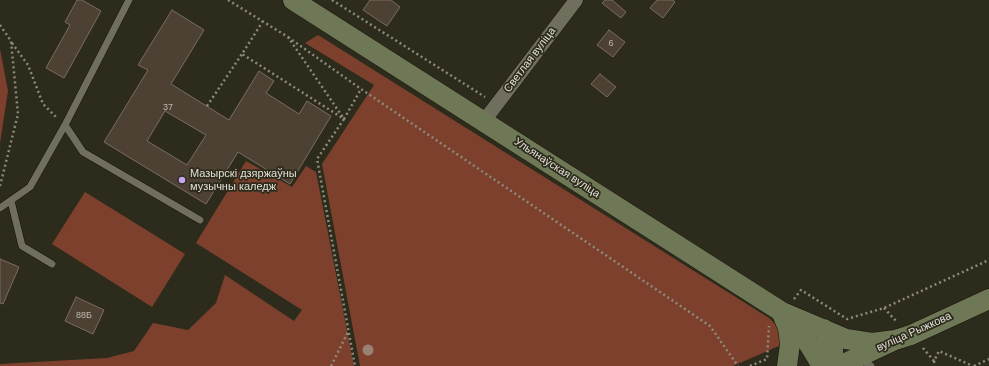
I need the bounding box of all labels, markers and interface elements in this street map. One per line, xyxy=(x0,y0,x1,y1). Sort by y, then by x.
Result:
street label: Светлая вуліца xyxy=(501,25,559,95)
house number: 6 xyxy=(608,39,614,49)
house number: 37 xyxy=(163,103,173,113)
street label: Ульянаўская вуліца xyxy=(512,135,602,201)
place label: Мазырскі дзяржаўны музычны каледж xyxy=(190,167,297,193)
marker: Мазырскі дзяржаўны музычны каледж xyxy=(177,175,187,185)
street label: вуліца Рыжкова xyxy=(874,310,954,354)
house number: 88Б xyxy=(76,311,92,321)

